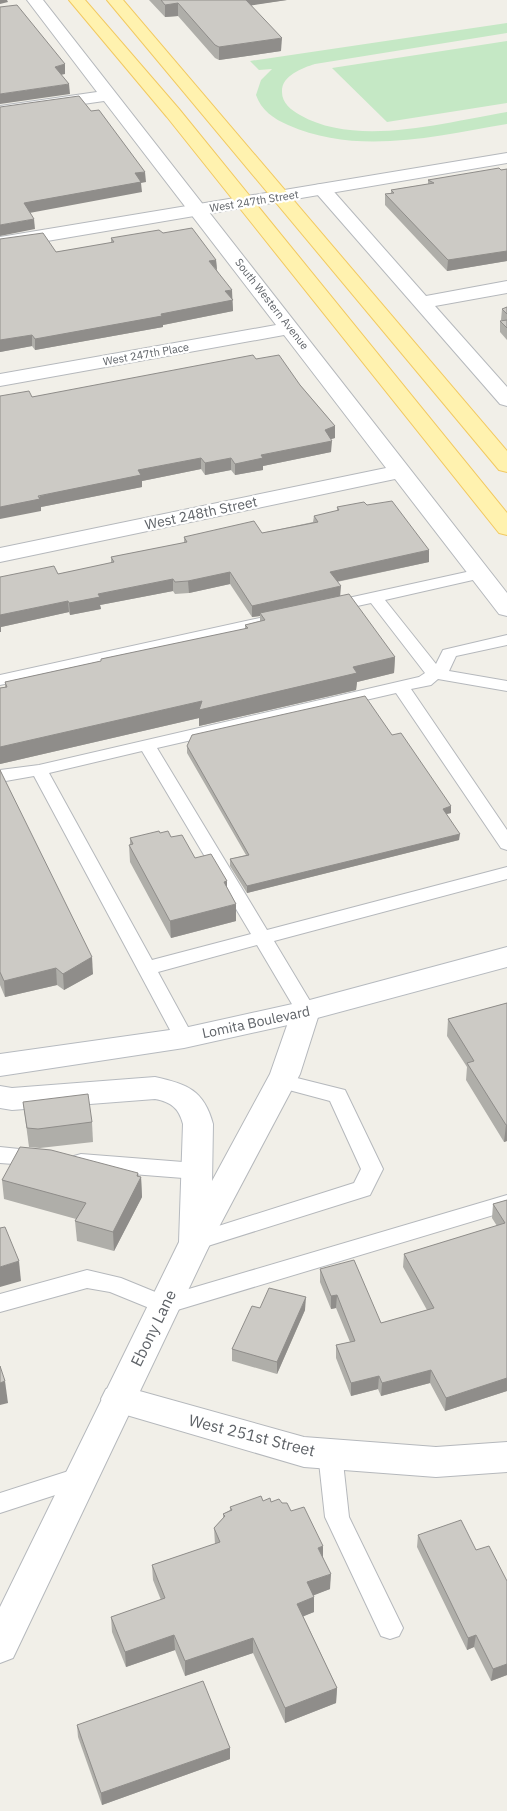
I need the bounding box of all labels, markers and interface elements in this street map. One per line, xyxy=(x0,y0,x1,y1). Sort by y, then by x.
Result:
street label: West 247th Street xyxy=(208,187,300,215)
street label: South Western Avenue xyxy=(232,256,312,352)
street label: West 247th Place xyxy=(102,340,190,368)
street label: West 248th Street xyxy=(143,492,259,534)
street label: Lomita Boulevard xyxy=(200,1002,312,1042)
street label: Ebony Lane xyxy=(126,1286,180,1370)
street label: West 251st Street xyxy=(187,1410,317,1460)

